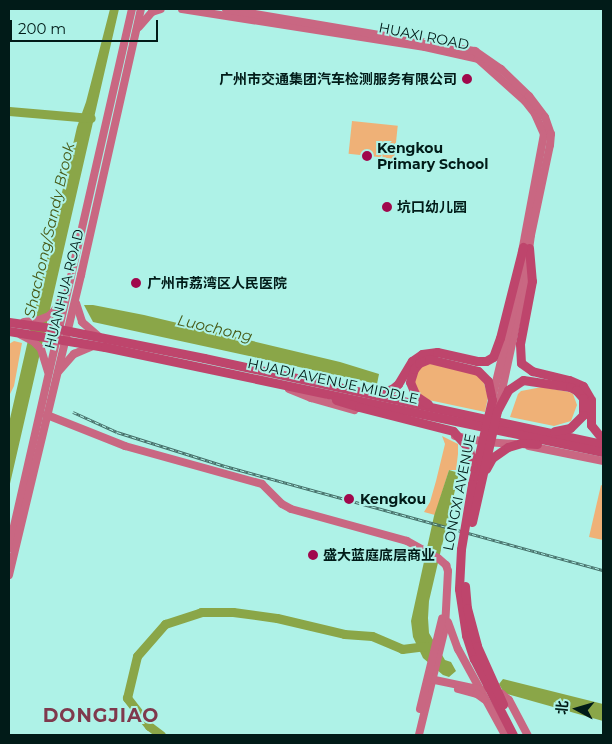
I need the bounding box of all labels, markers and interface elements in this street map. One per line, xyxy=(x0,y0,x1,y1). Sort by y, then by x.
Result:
scale bar xyxy=(12,10,160,42)
text: 200 m xyxy=(18,19,66,38)
street label: HUAXI ROAD xyxy=(377,19,471,53)
place label: 广州市交通集团汽车检测服务有限公司 xyxy=(219,71,457,87)
marker: 广州市交通集团汽车检测服务有限公司 xyxy=(461,73,473,85)
place label: Kengkou Primary School xyxy=(377,140,488,172)
water label: Shachong/Sandy Brook xyxy=(20,141,78,319)
marker: Kengkou Primary School xyxy=(361,150,373,162)
place label: 坑口幼儿园 xyxy=(397,199,467,215)
marker: 坑口幼儿园 xyxy=(381,201,393,213)
street label: HUANHUA ROAD xyxy=(41,227,87,351)
place label: 广州市荔湾区人民医院 xyxy=(147,275,287,291)
marker: 广州市荔湾区人民医院 xyxy=(129,276,143,290)
water label: Luochong xyxy=(176,311,254,345)
street label: HUADI AVENUE MIDDLE xyxy=(246,355,420,407)
street label: LONGXI AVENUE xyxy=(439,432,479,552)
place label: Kengkou xyxy=(360,491,426,507)
marker: Kengkou xyxy=(342,492,356,506)
place label: 盛大蓝庭底层商业 xyxy=(323,547,435,563)
marker: 盛大蓝庭底层商业 xyxy=(307,549,319,561)
north arrow xyxy=(552,684,602,734)
text: 北 xyxy=(552,700,572,715)
district label: DONGJIAO xyxy=(42,705,160,727)

